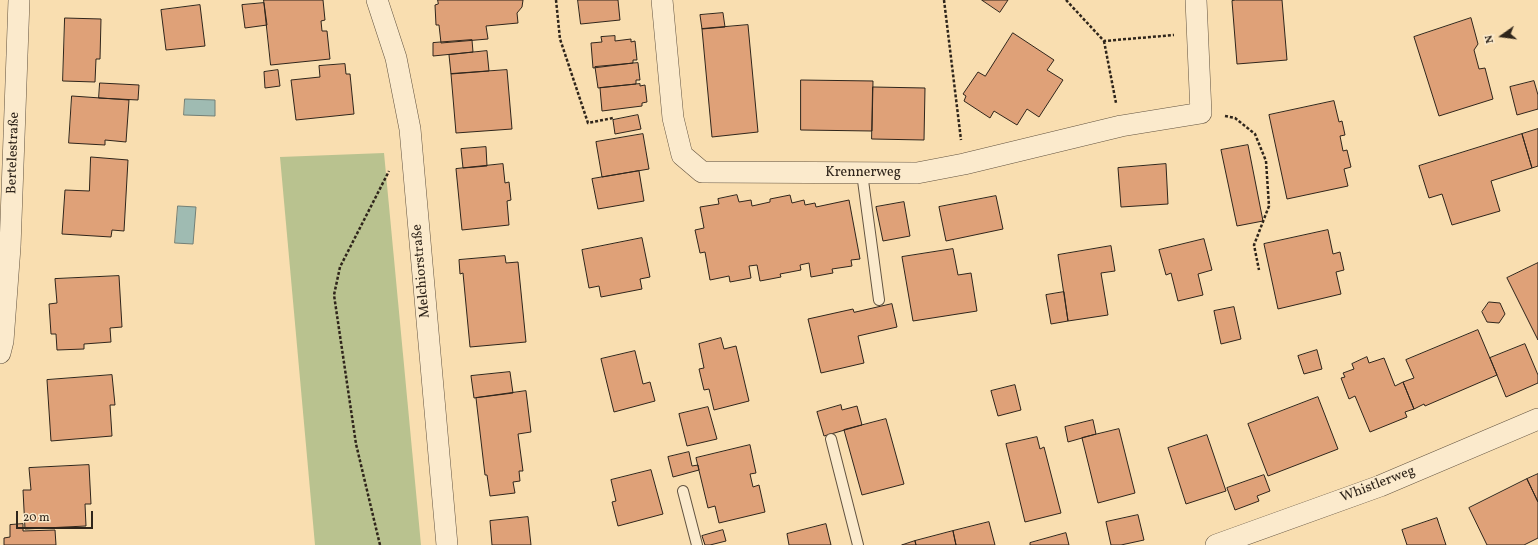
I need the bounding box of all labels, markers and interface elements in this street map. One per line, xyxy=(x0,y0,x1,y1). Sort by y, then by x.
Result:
north arrow xyxy=(1482,16,1522,56)
text: N xyxy=(1482,33,1498,45)
street label: Bertelestraße xyxy=(4,112,24,194)
street label: Krennerweg xyxy=(825,165,901,181)
street label: Melchiorstraße xyxy=(410,223,434,319)
street label: Whistlerweg xyxy=(1338,463,1418,507)
scale bar xyxy=(18,503,95,529)
text: 20 m xyxy=(23,510,50,526)

